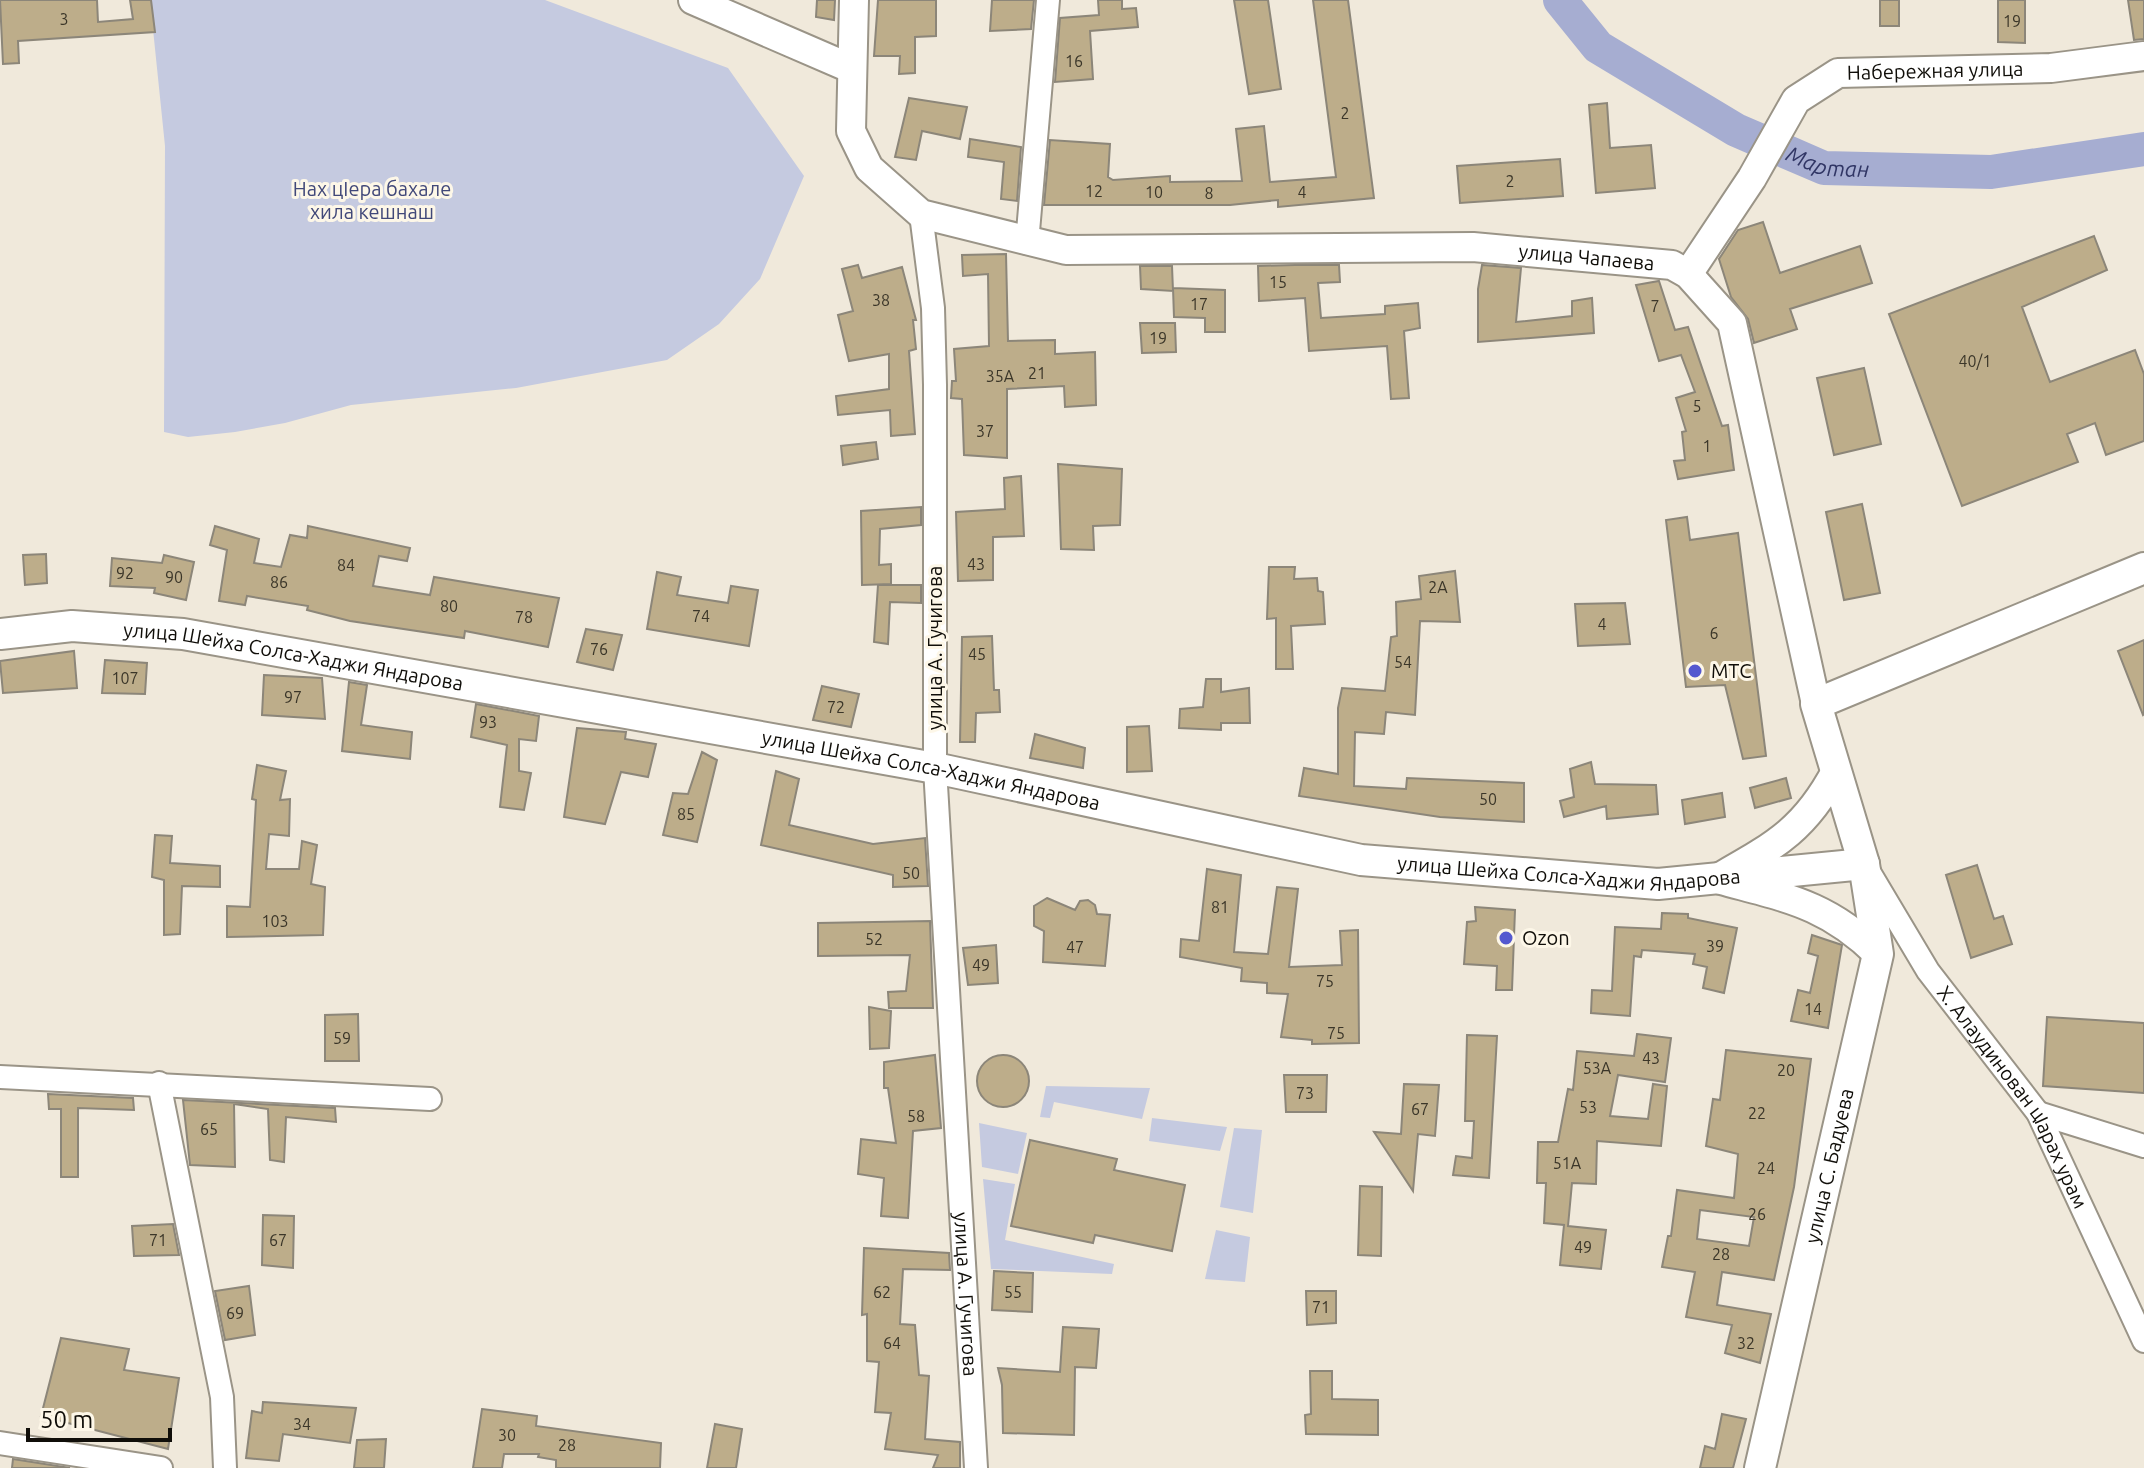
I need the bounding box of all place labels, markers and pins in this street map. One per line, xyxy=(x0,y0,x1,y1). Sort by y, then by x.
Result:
place label: МТС xyxy=(1711,659,1752,682)
marker: МТС xyxy=(1686,662,1704,680)
place label: Ozon xyxy=(1522,926,1570,949)
marker: Ozon xyxy=(1497,929,1515,947)

